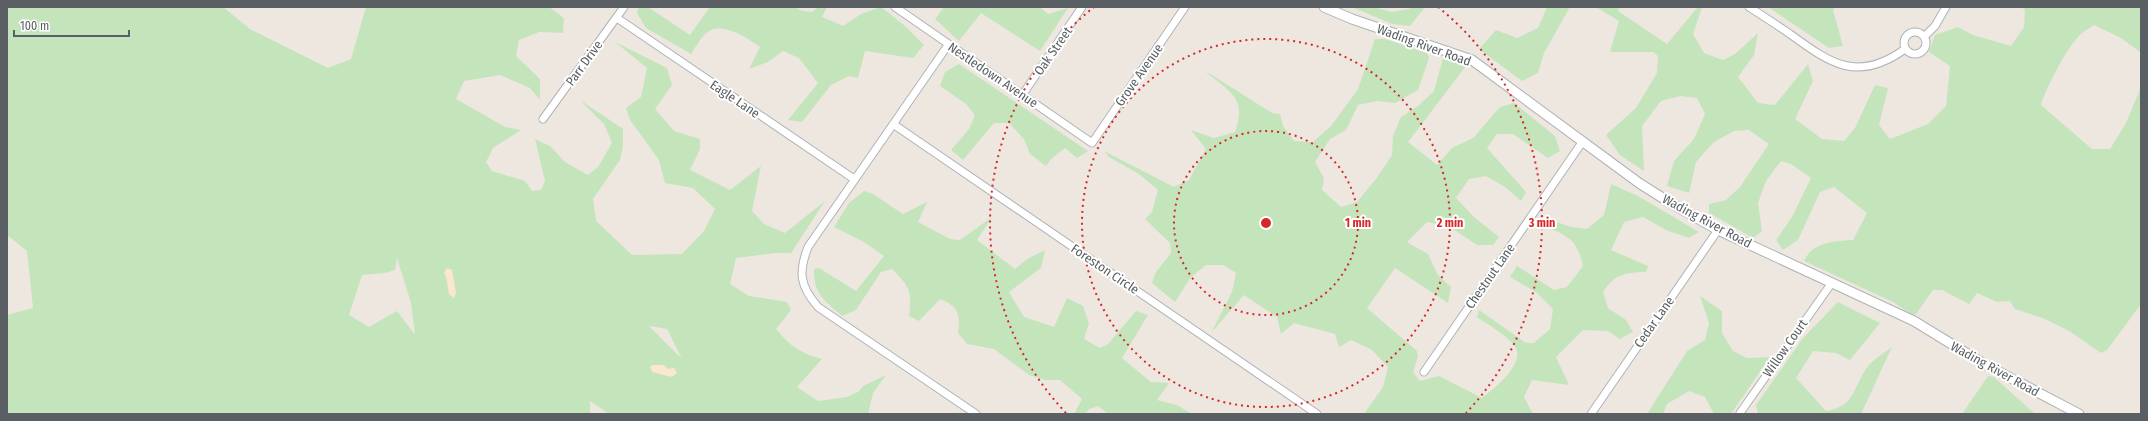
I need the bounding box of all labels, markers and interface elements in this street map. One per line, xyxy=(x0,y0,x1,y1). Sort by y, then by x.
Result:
scale bar xyxy=(14,12,129,38)
text: 100 m xyxy=(20,19,49,33)
street label: Wading River Road xyxy=(1375,21,1473,69)
street label: Oak Street xyxy=(1031,23,1075,78)
street label: Parr Drive xyxy=(563,37,605,89)
street label: Nestledown Avenue xyxy=(945,39,1041,111)
street label: Grove Avenue xyxy=(1112,41,1166,109)
street label: Eagle Lane xyxy=(707,77,763,121)
street label: Wading River Road xyxy=(1660,191,1754,251)
centre of rings xyxy=(1259,216,1273,230)
text: 1 min xyxy=(1345,216,1371,230)
text: 2 min xyxy=(1436,216,1463,230)
text: 3 min xyxy=(1528,216,1555,230)
street label: Foreston Circle xyxy=(1068,241,1142,297)
street label: Chestnut Lane xyxy=(1462,241,1518,311)
street label: Cedar Lane xyxy=(1631,294,1677,350)
street label: Willow Court xyxy=(1760,316,1811,380)
street label: Wading River Road xyxy=(1948,338,2042,400)

